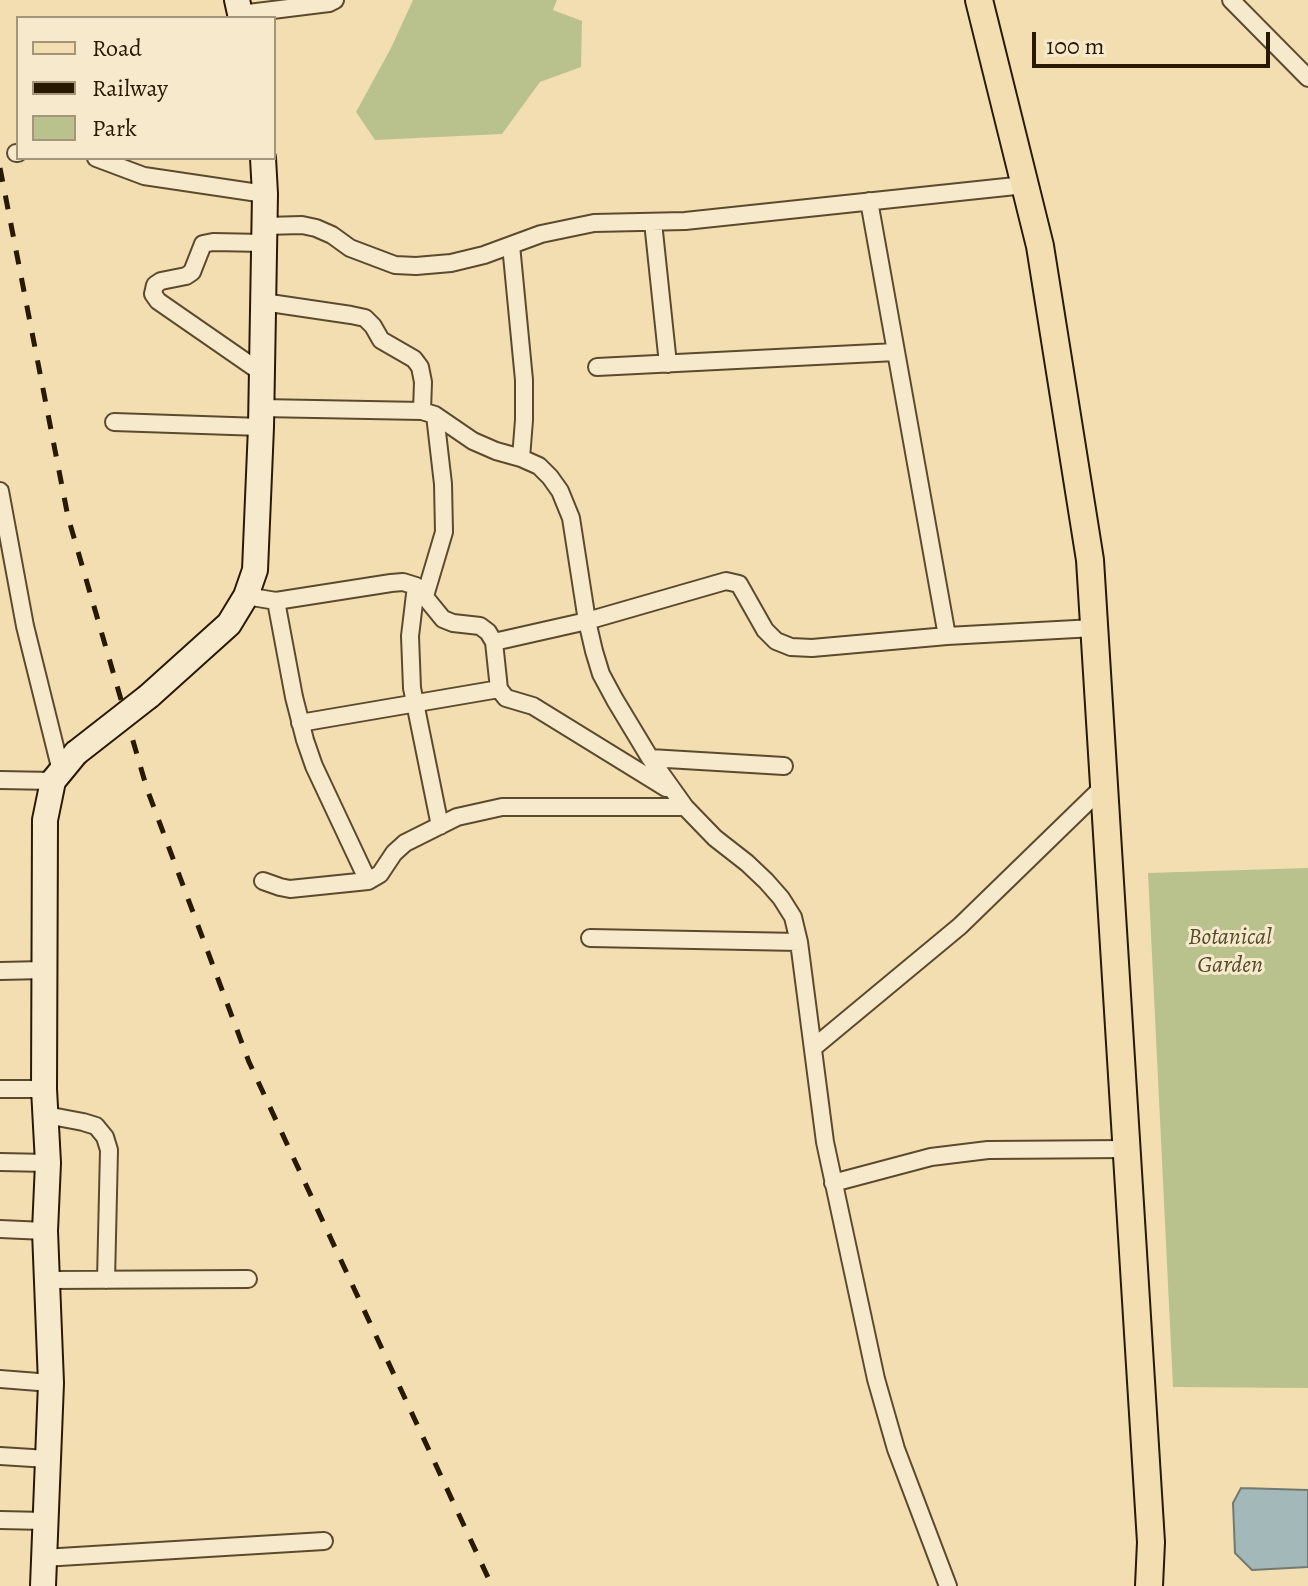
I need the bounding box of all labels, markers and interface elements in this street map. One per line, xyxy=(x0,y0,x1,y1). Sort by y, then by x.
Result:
legend xyxy=(16,16,276,160)
scale bar xyxy=(1036,16,1274,66)
text: 100 m xyxy=(1046,30,1105,62)
text: Road xyxy=(92,32,142,64)
text: Railway xyxy=(92,72,168,104)
text: Park xyxy=(92,112,137,144)
park label: Botanical Garden xyxy=(1188,924,1272,980)

